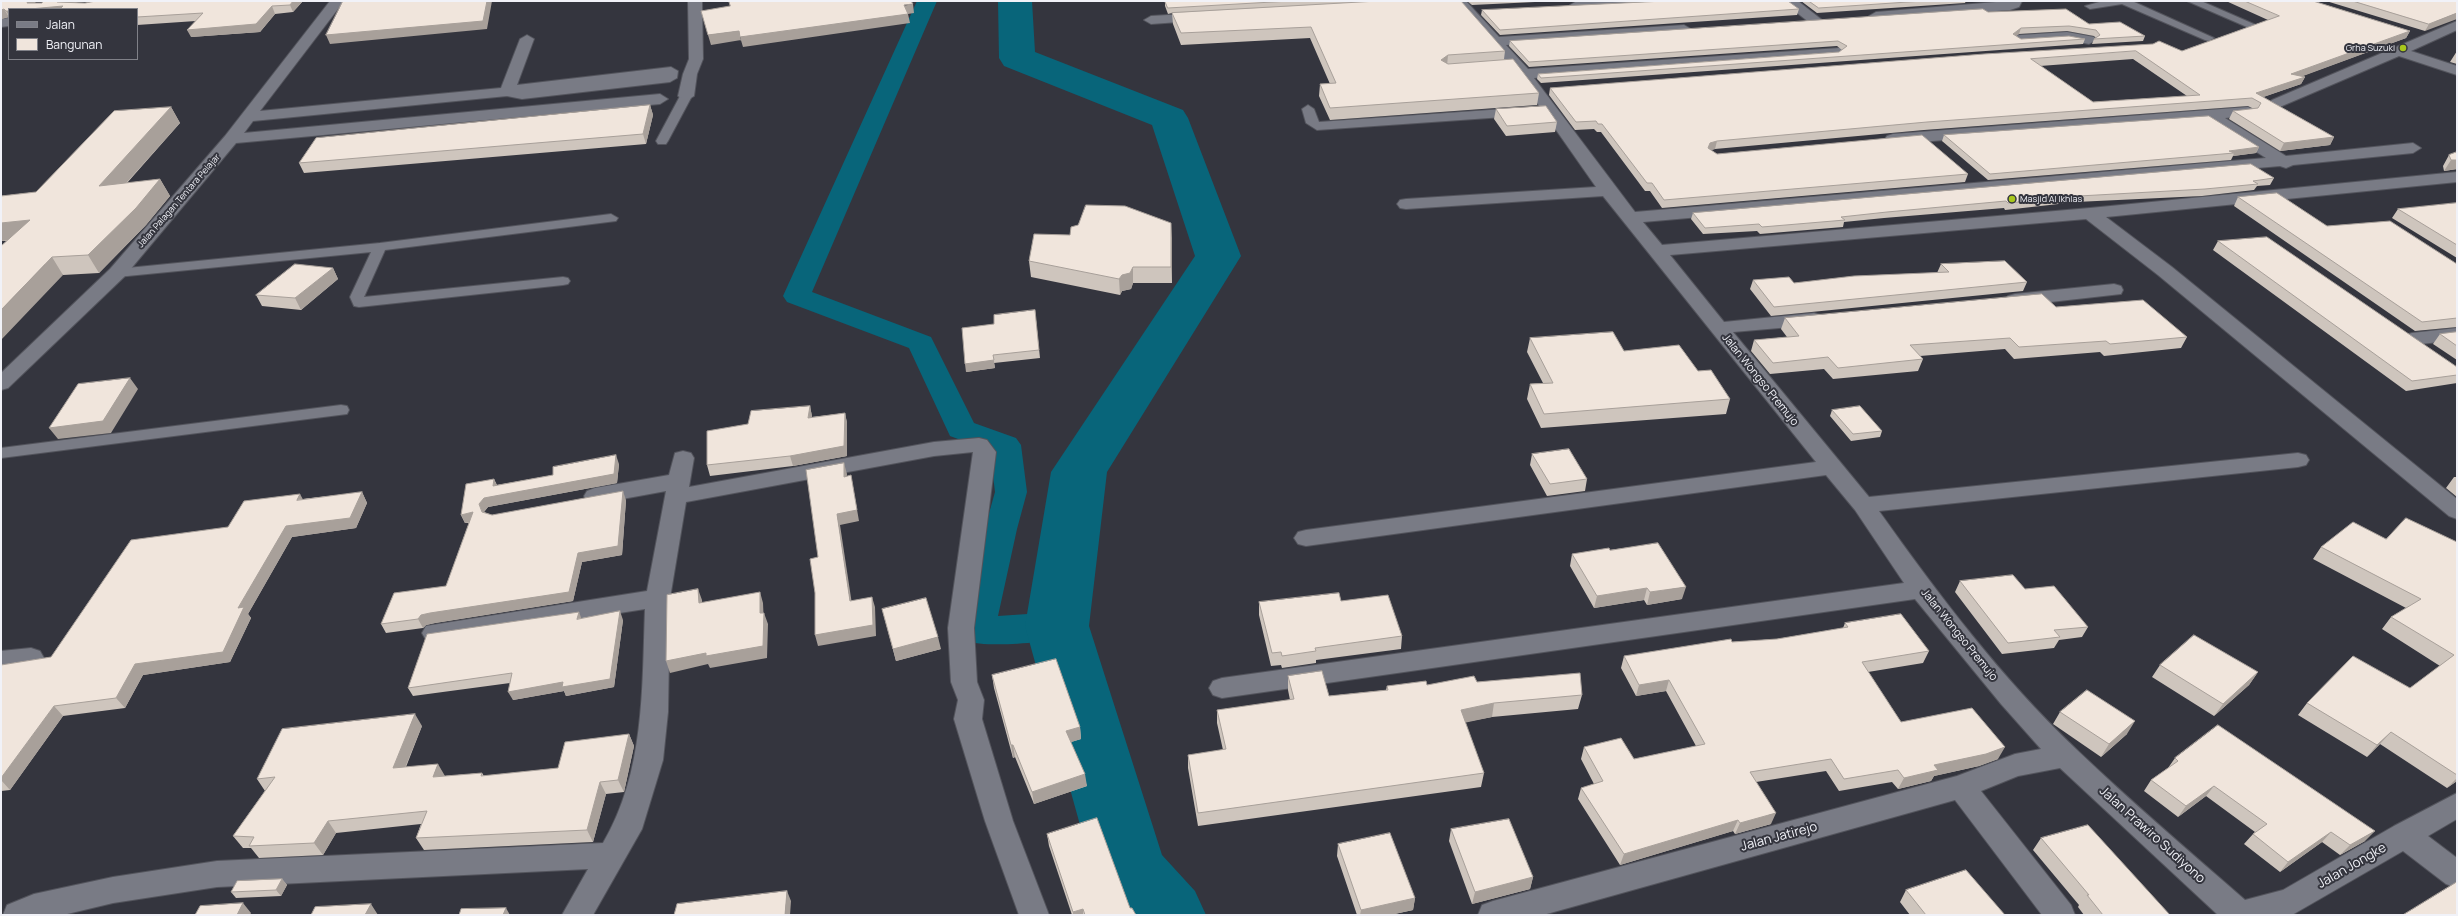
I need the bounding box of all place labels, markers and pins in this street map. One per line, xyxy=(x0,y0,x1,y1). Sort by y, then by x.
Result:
place label: Grha Suzuki xyxy=(2346,43,2395,53)
marker: Grha Suzuki xyxy=(2398,43,2408,53)
marker: Masjid Al Ikhlas xyxy=(2007,194,2017,204)
place label: Masjid Al Ikhlas xyxy=(2020,194,2082,204)

